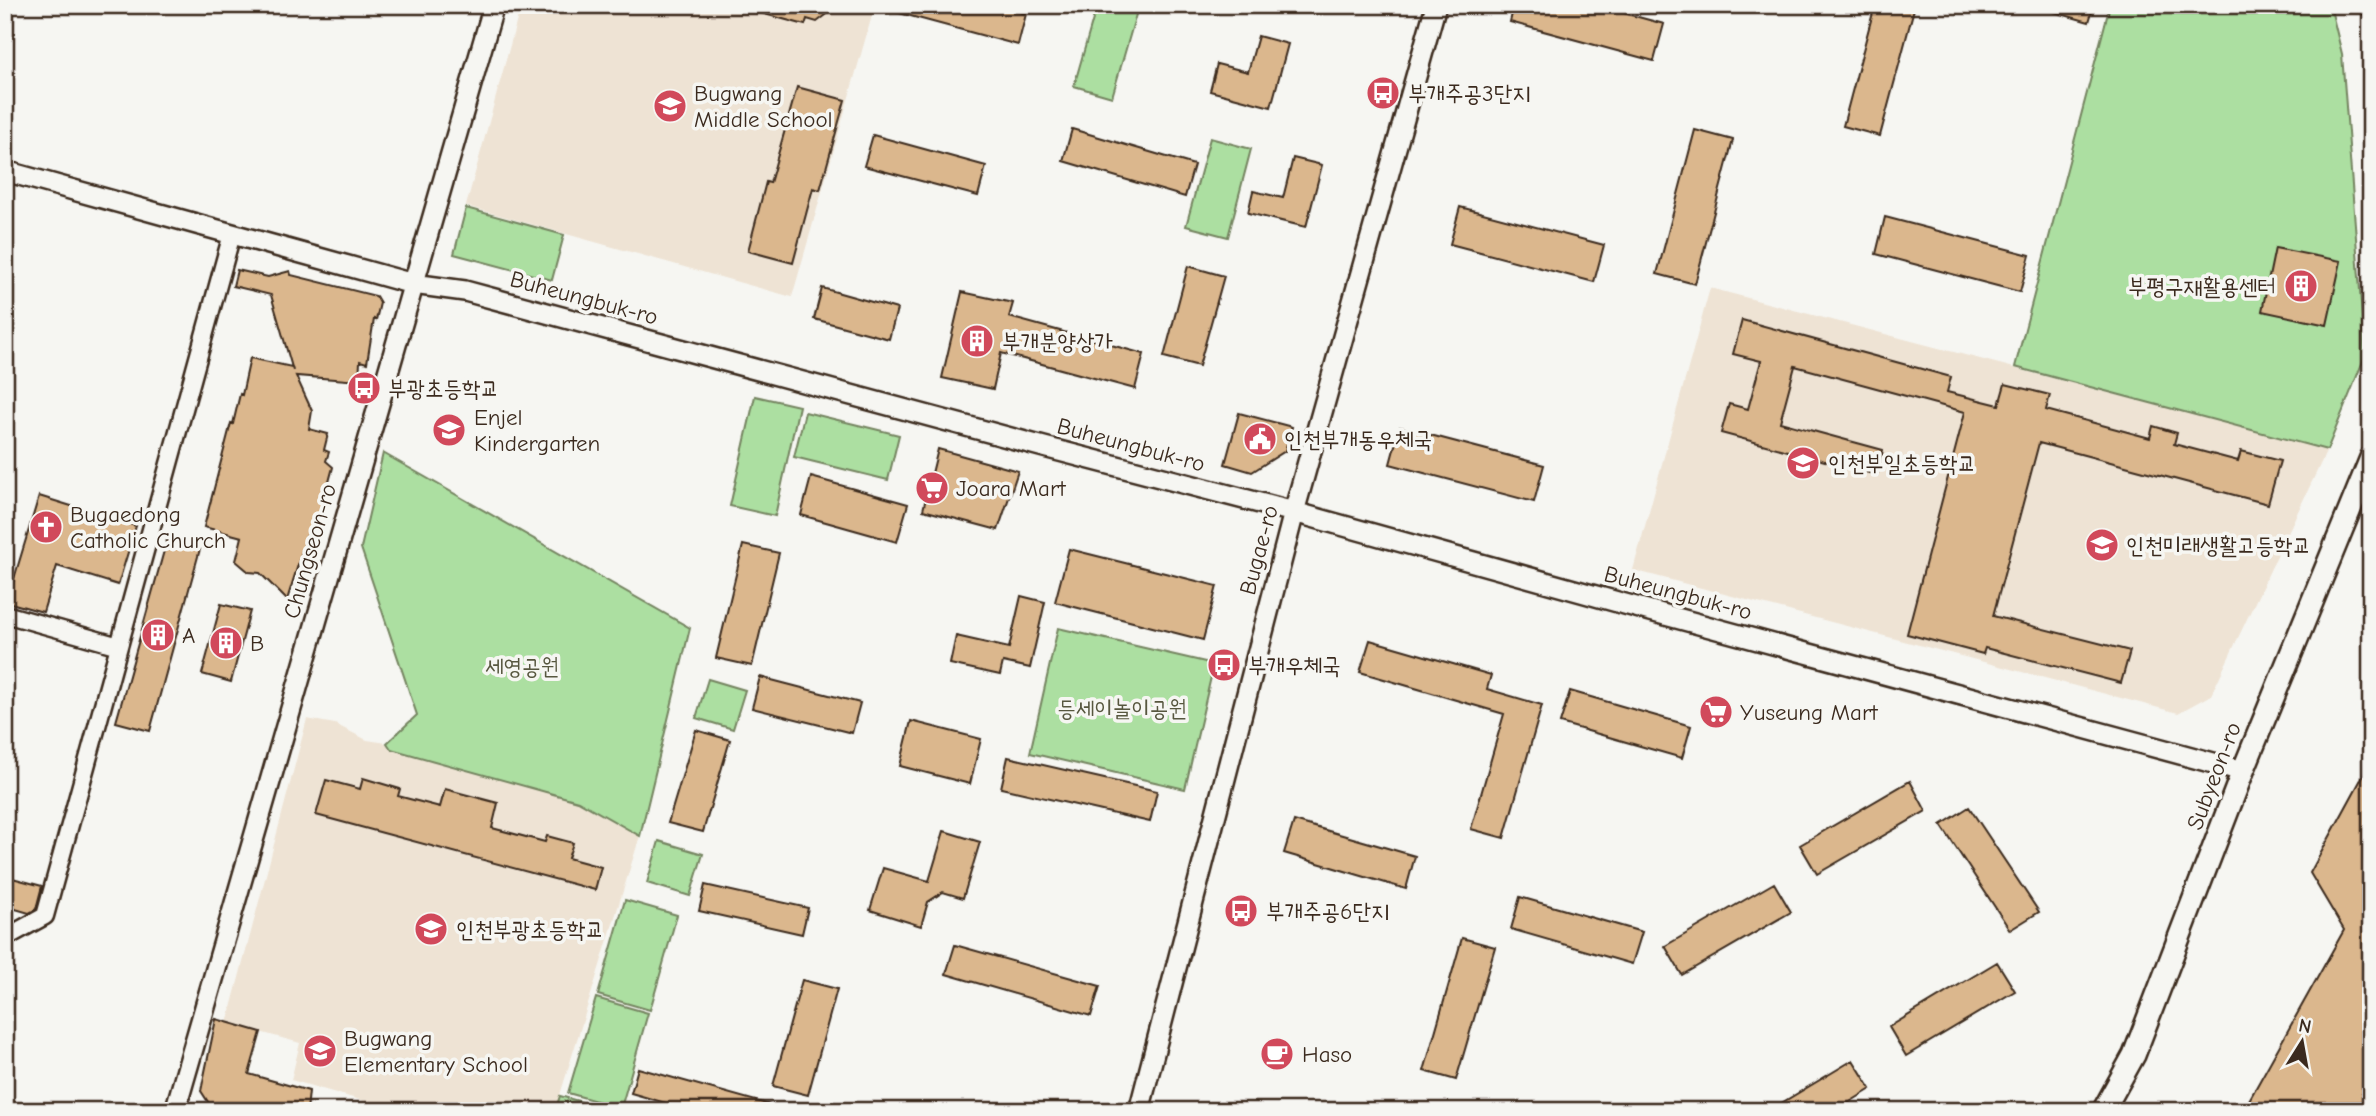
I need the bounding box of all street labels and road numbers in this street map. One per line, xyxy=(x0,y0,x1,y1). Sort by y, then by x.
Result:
street label: Buheungbuk-ro xyxy=(507,265,661,331)
street label: Buheungbuk-ro xyxy=(1054,412,1208,478)
street label: Chungseon-ro xyxy=(278,480,342,622)
street label: Bugae-ro xyxy=(1234,502,1284,598)
street label: Buheungbuk-ro xyxy=(1601,560,1755,626)
street label: Subyeon-ro xyxy=(2181,718,2247,834)

